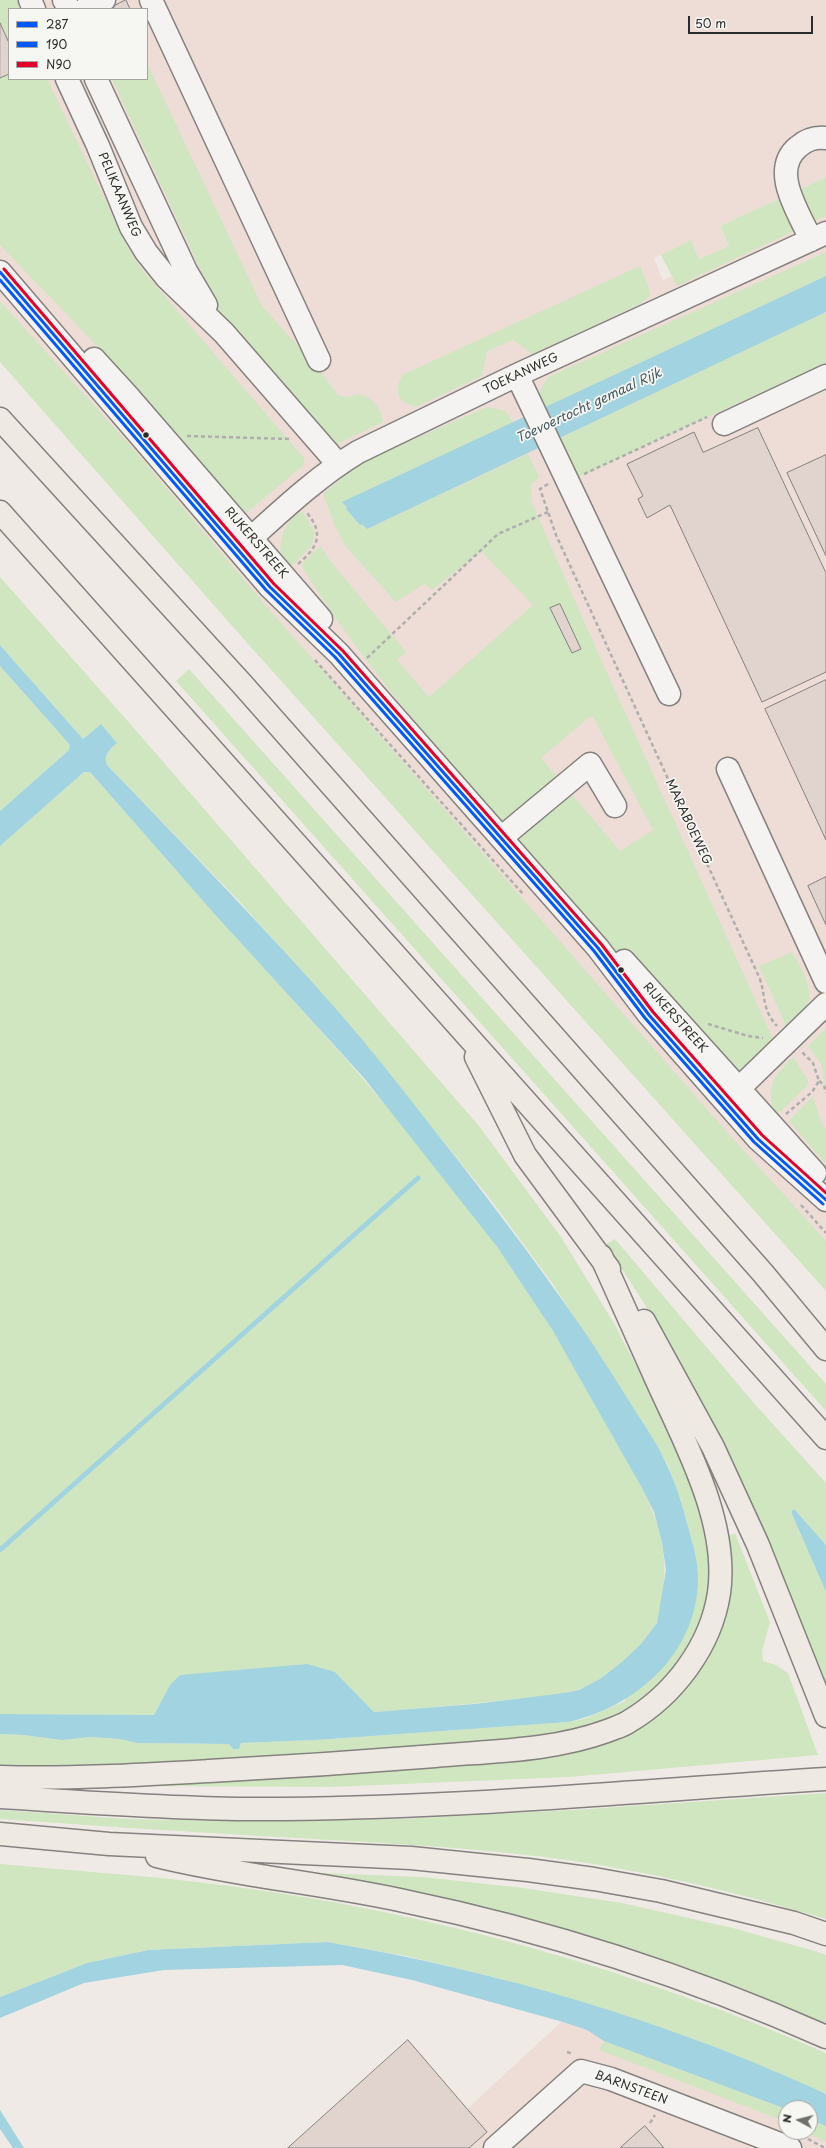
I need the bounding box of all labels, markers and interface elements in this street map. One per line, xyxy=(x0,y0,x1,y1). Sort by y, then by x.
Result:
legend xyxy=(8,8,148,80)
scale bar xyxy=(690,8,815,34)
text: 50 m xyxy=(695,14,726,32)
text: 287 xyxy=(46,15,68,33)
text: 190 xyxy=(46,35,67,53)
text: N90 xyxy=(46,55,71,73)
street label: PELIKAANWEG xyxy=(95,150,143,240)
street label: TOEKANWEG xyxy=(481,350,561,398)
water label: Toevoertocht gemaal Rijk xyxy=(514,365,664,447)
unlabelled marker xyxy=(141,430,151,440)
street label: RIJKERSTREEK xyxy=(221,505,291,581)
street label: MARABOEWEG xyxy=(662,777,714,867)
unlabelled marker xyxy=(616,965,626,975)
street label: RIJKERSTREEK xyxy=(640,980,710,1056)
street label: BARNSTEEN xyxy=(593,2068,669,2108)
north arrow xyxy=(778,2100,818,2140)
text: N xyxy=(778,2113,796,2124)

